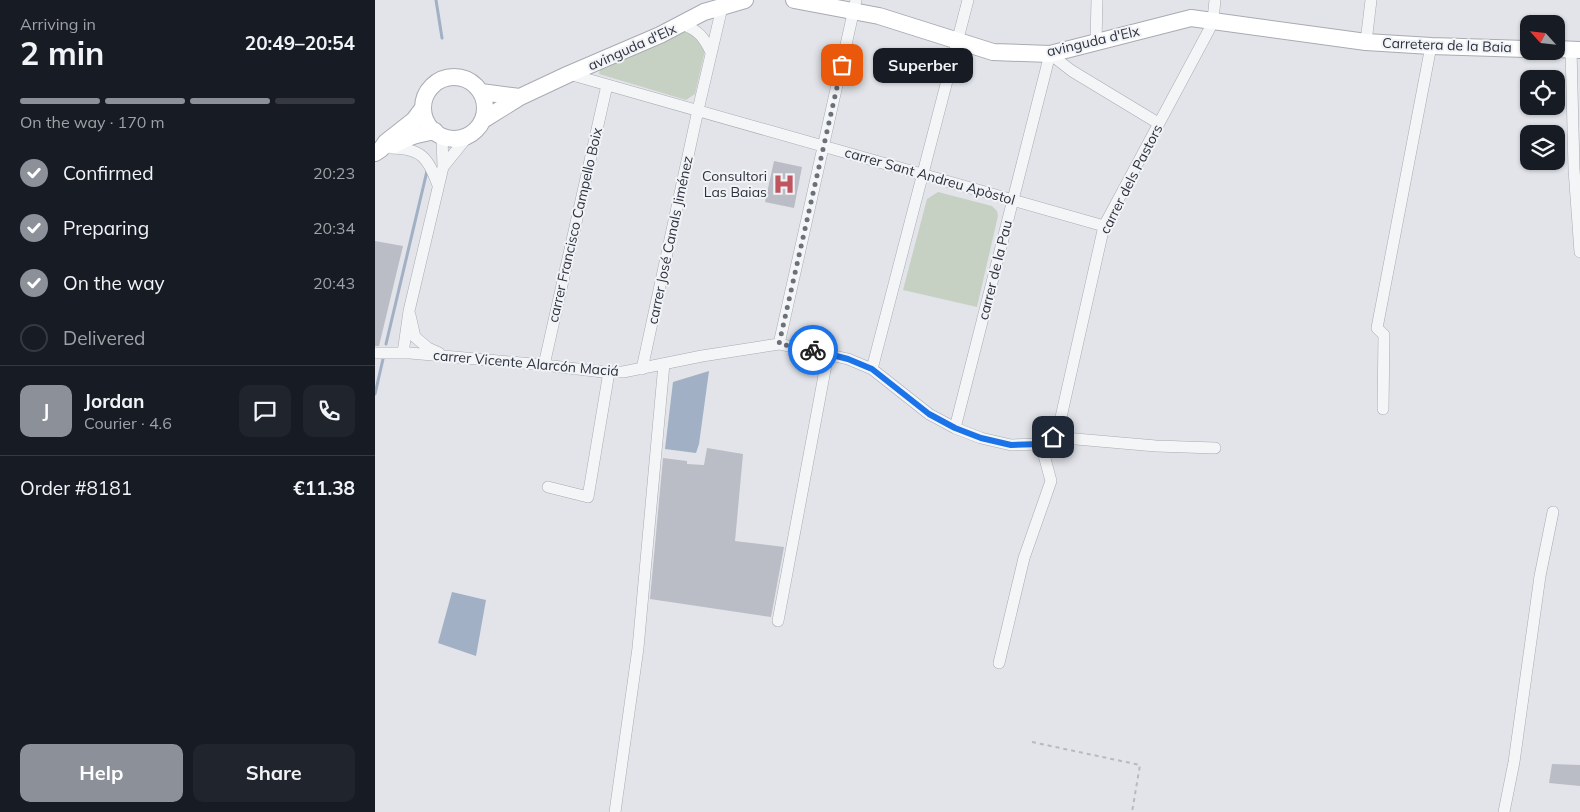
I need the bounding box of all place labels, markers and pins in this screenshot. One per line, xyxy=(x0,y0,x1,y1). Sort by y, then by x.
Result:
pin xyxy=(821,44,863,86)
callout: Superber xyxy=(872,48,972,82)
place label: Consultori Las Baias xyxy=(702,167,767,201)
hospital icon: Consultori Las Baias xyxy=(771,171,797,197)
pin xyxy=(1032,416,1074,458)

